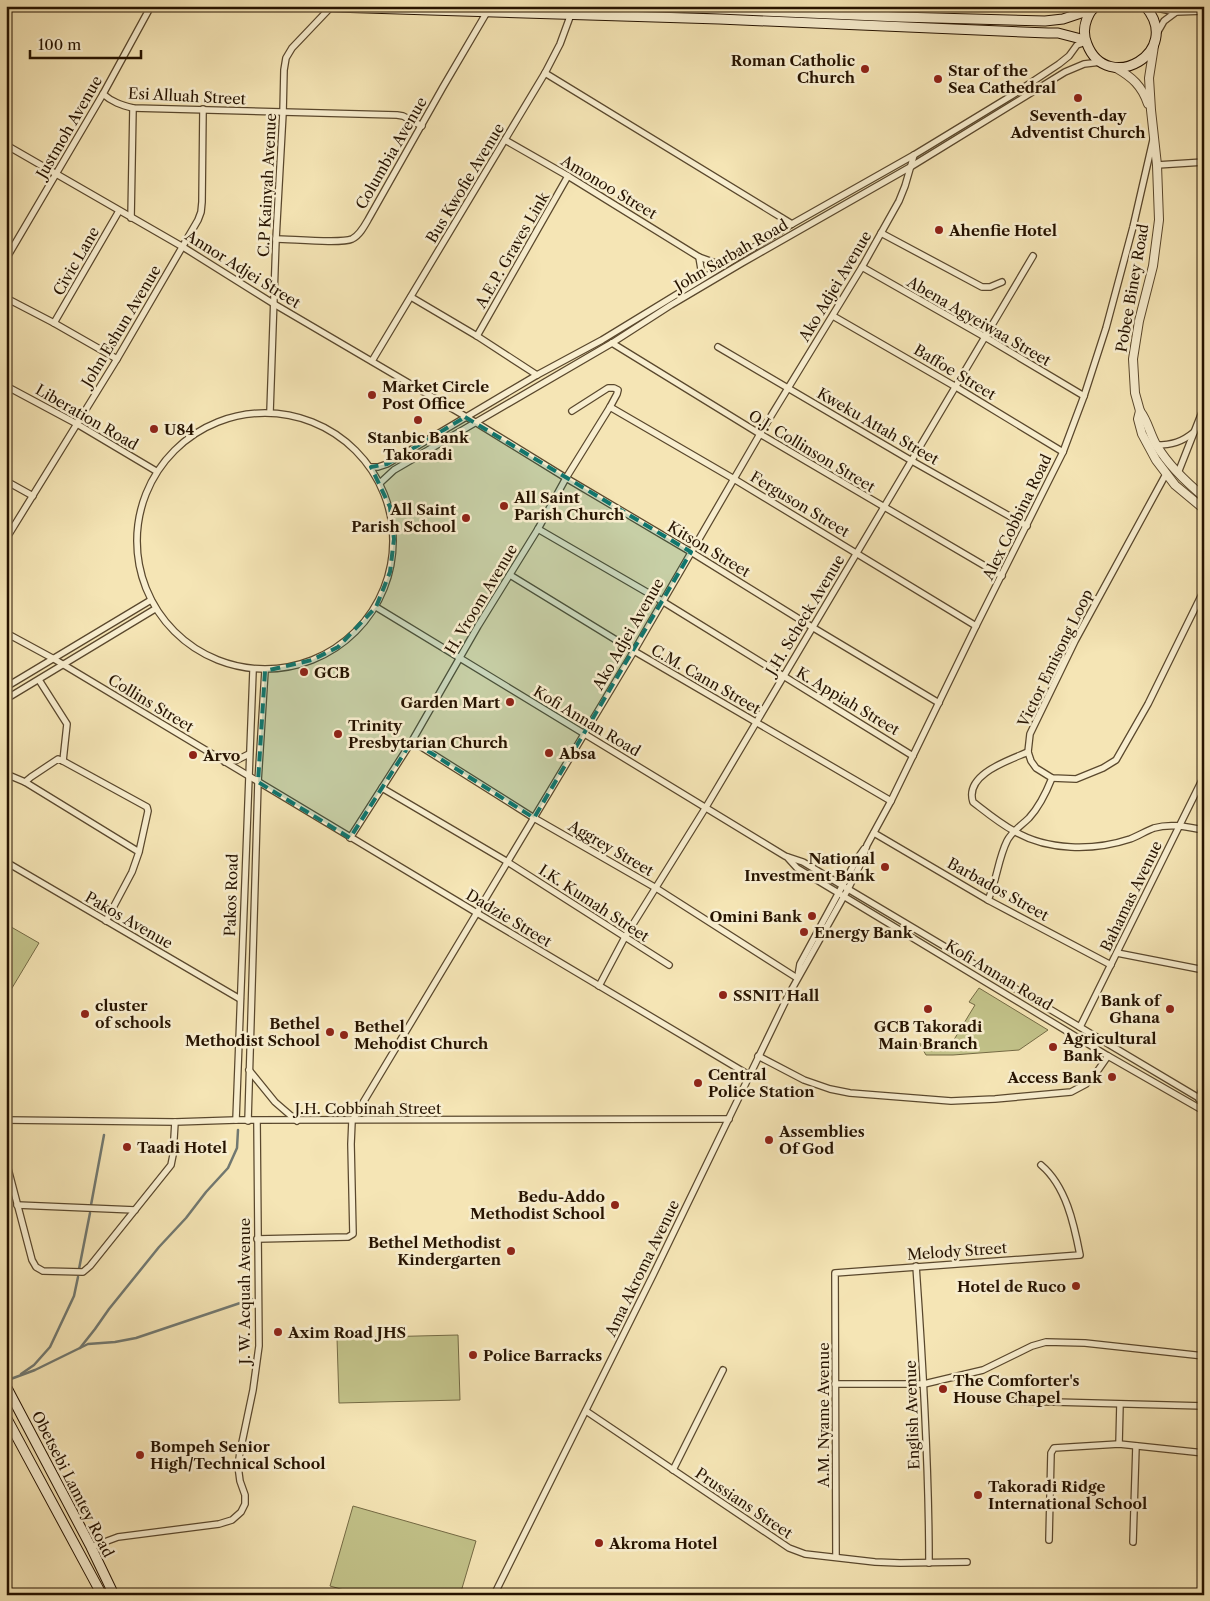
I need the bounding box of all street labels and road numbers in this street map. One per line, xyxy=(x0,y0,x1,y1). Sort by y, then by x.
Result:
street label: Justmoh Avenue xyxy=(31,72,106,183)
street label: Esi Alluah Street xyxy=(128,83,247,109)
street label: Columbia Avenue xyxy=(351,93,431,213)
street label: C.P Kainyah Avenue xyxy=(254,113,280,257)
street label: Bus Kwofie Avenue xyxy=(422,120,508,246)
street label: Amonoo Street xyxy=(557,150,661,223)
street label: A.E.P. Graves Link xyxy=(471,187,554,312)
street label: John Sarbah Road xyxy=(669,215,791,296)
street label: Pobee Biney Road xyxy=(1111,222,1153,354)
street label: Civic Lane xyxy=(49,223,103,299)
street label: Annor Adjei Street xyxy=(181,225,305,312)
street label: Ako Adjei Avenue xyxy=(794,227,876,346)
street label: John Eshun Avenue xyxy=(76,262,165,392)
street label: Abena Agyeiwaa Street xyxy=(903,272,1055,370)
street label: Baffoe Street xyxy=(910,340,1000,404)
street label: Liberation Road xyxy=(32,380,142,454)
street label: Kweku Attah Street xyxy=(814,383,943,469)
street label: O.J. Collinson Street xyxy=(745,406,879,497)
street label: Alex Cobbina Road xyxy=(978,451,1056,584)
street label: Ferguson Street xyxy=(747,467,854,541)
street label: Kitson Street xyxy=(664,517,754,581)
street label: H. Vroom Avenue xyxy=(441,541,521,657)
street label: J.H. Scheck Avenue xyxy=(760,551,849,681)
street label: Ako Adjei Avenue xyxy=(588,575,668,694)
street label: Victor Emisong Loop xyxy=(1013,586,1097,731)
street label: C.M. Cann Street xyxy=(648,640,765,718)
street label: K. Appiah Street xyxy=(793,663,904,740)
street label: Collins Street xyxy=(105,670,198,736)
street label: Kofi Annan Road xyxy=(530,682,644,760)
street label: Aggrey Street xyxy=(564,815,658,880)
street label: Bahamas Avenue xyxy=(1096,838,1166,954)
street label: Pakos Road xyxy=(220,853,242,937)
street label: Barbados Street xyxy=(944,853,1053,925)
street label: I.K. Kumah Street xyxy=(535,860,653,946)
street label: Dadzie Street xyxy=(463,885,556,951)
street label: Pakos Avenue xyxy=(82,887,176,953)
street label: Kofi Annan Road xyxy=(942,936,1056,1014)
street label: J.H. Cobbinah Street xyxy=(293,1099,442,1118)
street label: Ama Akroma Avenue xyxy=(600,1197,683,1340)
street label: J. W. Acquah Avenue xyxy=(235,1218,254,1366)
street label: Melody Street xyxy=(906,1238,1008,1264)
street label: A.M. Nyame Avenue xyxy=(814,1342,833,1489)
street label: English Avenue xyxy=(901,1360,923,1470)
street label: Obetsebi Lamtey Road xyxy=(28,1408,118,1560)
street label: Prussians Street xyxy=(692,1463,797,1543)

